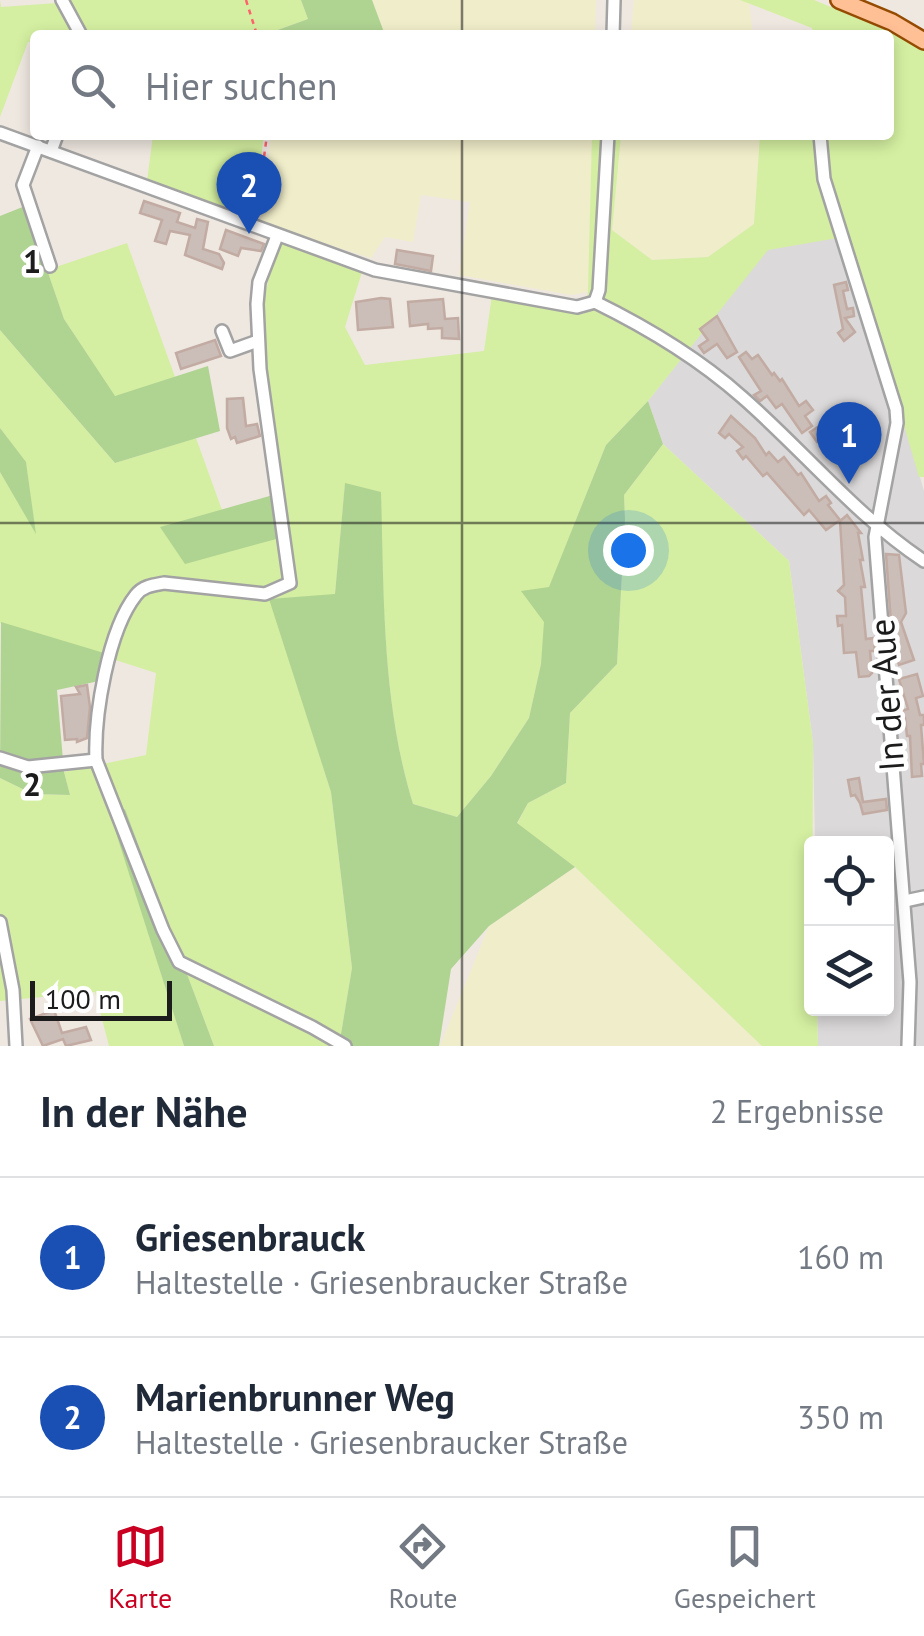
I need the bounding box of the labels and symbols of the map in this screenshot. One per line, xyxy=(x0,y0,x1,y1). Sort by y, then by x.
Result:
pin: 2 xyxy=(216,152,282,234)
text: 1 xyxy=(23,240,41,282)
pin: 1 xyxy=(816,402,882,484)
your location xyxy=(603,525,654,576)
street label: In der Aue xyxy=(858,617,914,773)
text: 2 xyxy=(23,763,41,805)
scale bar xyxy=(30,976,172,1020)

